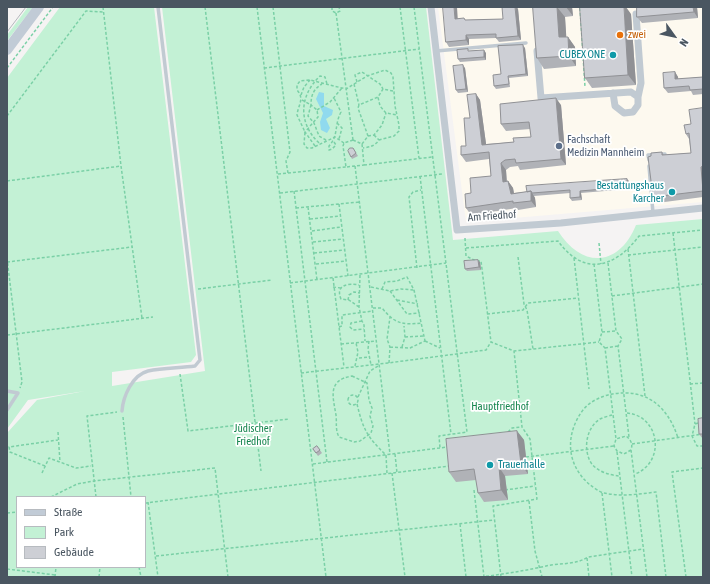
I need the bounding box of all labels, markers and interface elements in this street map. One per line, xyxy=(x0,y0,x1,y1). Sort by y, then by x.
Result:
north arrow xyxy=(654,16,694,56)
place label: zwei xyxy=(628,28,646,42)
marker: zwei xyxy=(615,30,625,40)
text: N xyxy=(677,37,691,49)
place label: CUBEX ONE xyxy=(560,48,605,62)
marker: CUBEX ONE xyxy=(608,50,618,60)
place label: Fachschaft Medizin Mannheim xyxy=(567,133,644,159)
marker: Fachschaft Medizin Mannheim xyxy=(554,141,564,151)
place label: Bestattungshaus Karcher xyxy=(596,179,664,205)
marker: Bestattungshaus Karcher xyxy=(667,187,677,197)
street label: Am Friedhof xyxy=(467,208,517,224)
park label: Hauptfriedhof xyxy=(471,400,529,414)
park label: Jüdischer Friedhof xyxy=(234,422,272,448)
place label: Trauerhalle xyxy=(498,458,545,472)
marker: Trauerhalle xyxy=(485,460,495,470)
legend xyxy=(16,496,146,568)
text: Straße xyxy=(54,505,82,519)
text: Park xyxy=(54,525,74,539)
text: Gebäude xyxy=(54,545,94,559)

